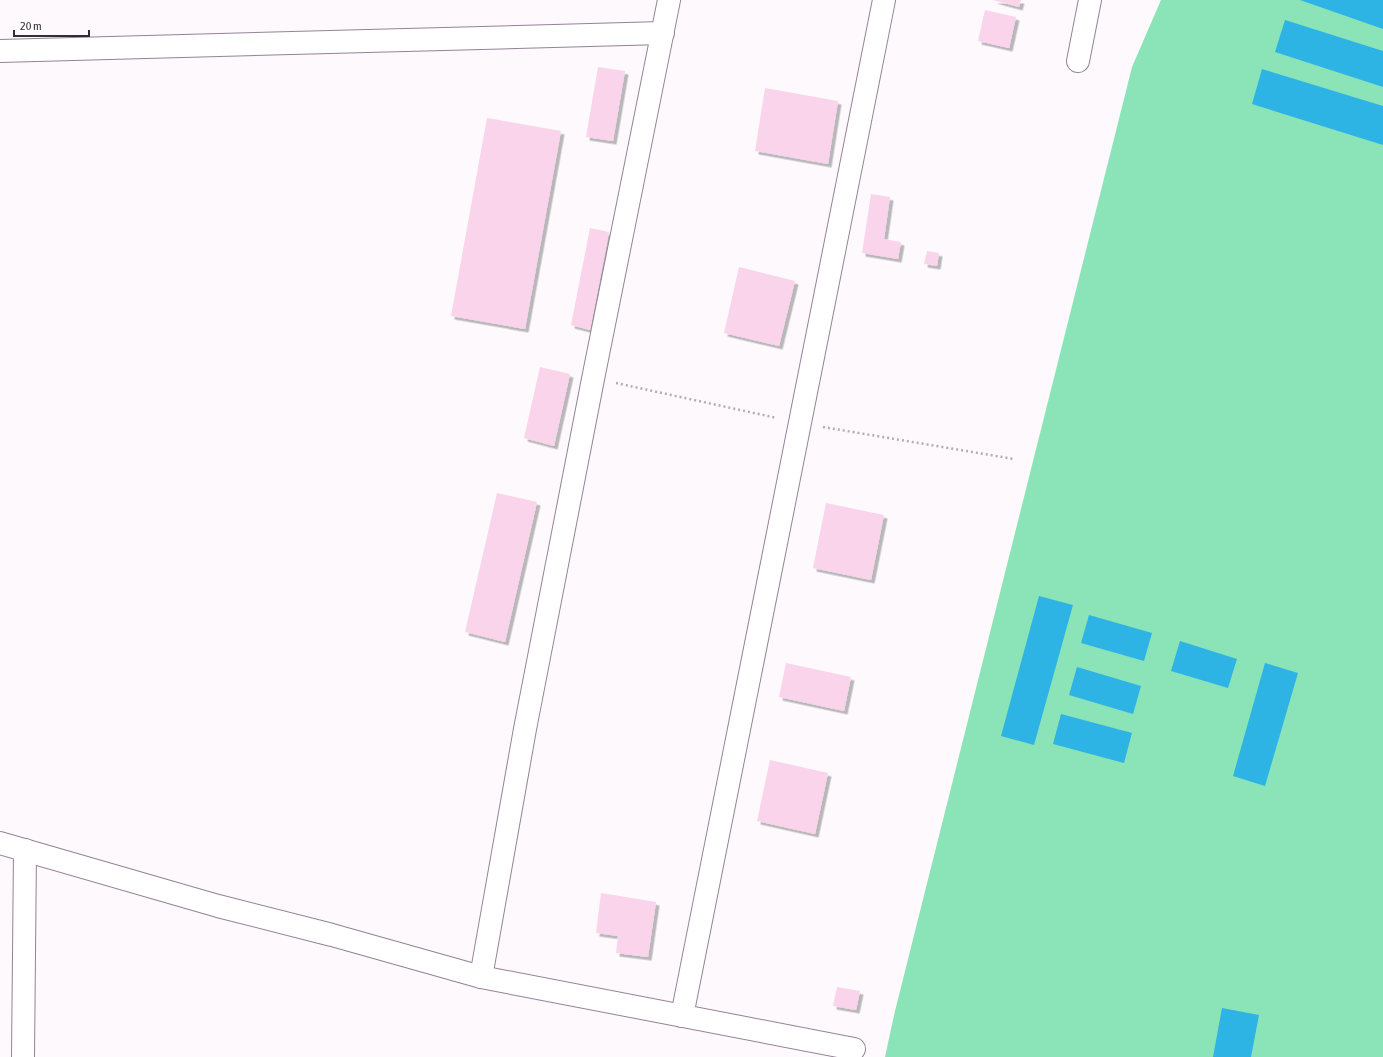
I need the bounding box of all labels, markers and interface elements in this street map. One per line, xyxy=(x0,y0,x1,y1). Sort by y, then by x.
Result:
scale bar xyxy=(14,12,89,38)
text: 20 m xyxy=(20,19,42,33)

